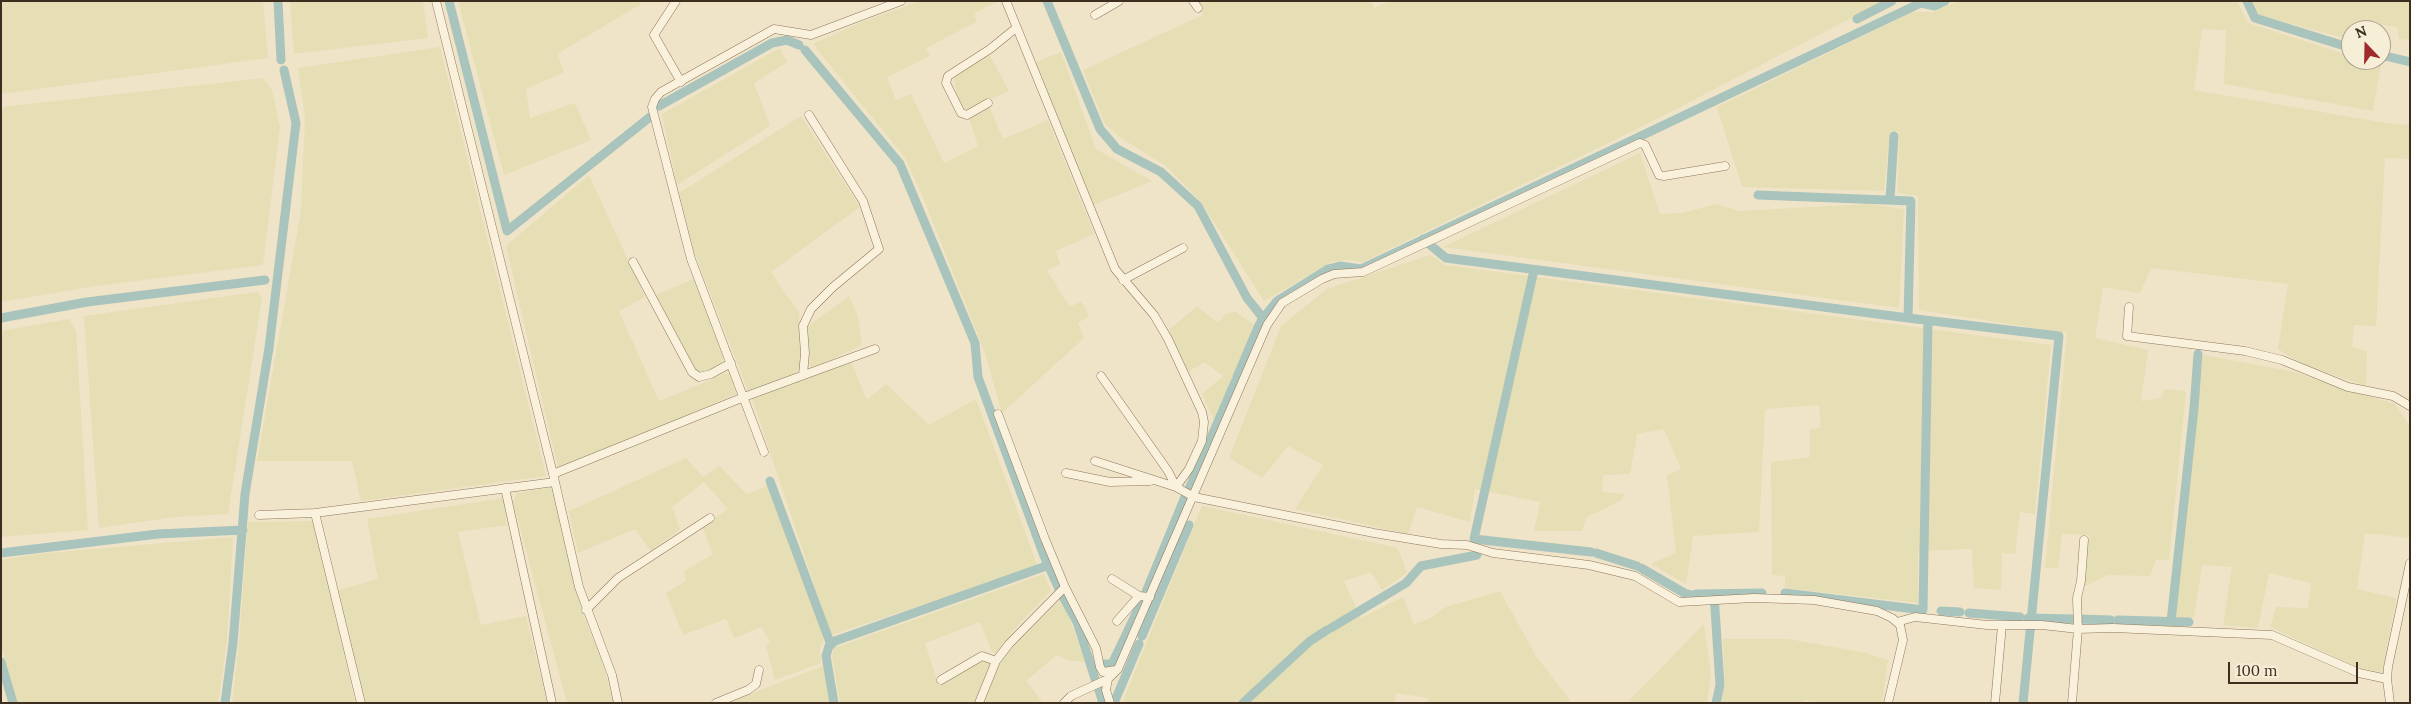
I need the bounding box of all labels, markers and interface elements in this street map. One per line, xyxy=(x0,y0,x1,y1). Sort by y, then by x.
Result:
north arrow xyxy=(2341,20,2391,70)
text: N xyxy=(2353,22,2369,42)
scale bar xyxy=(2231,652,2361,684)
text: 100 m xyxy=(2236,661,2277,680)

